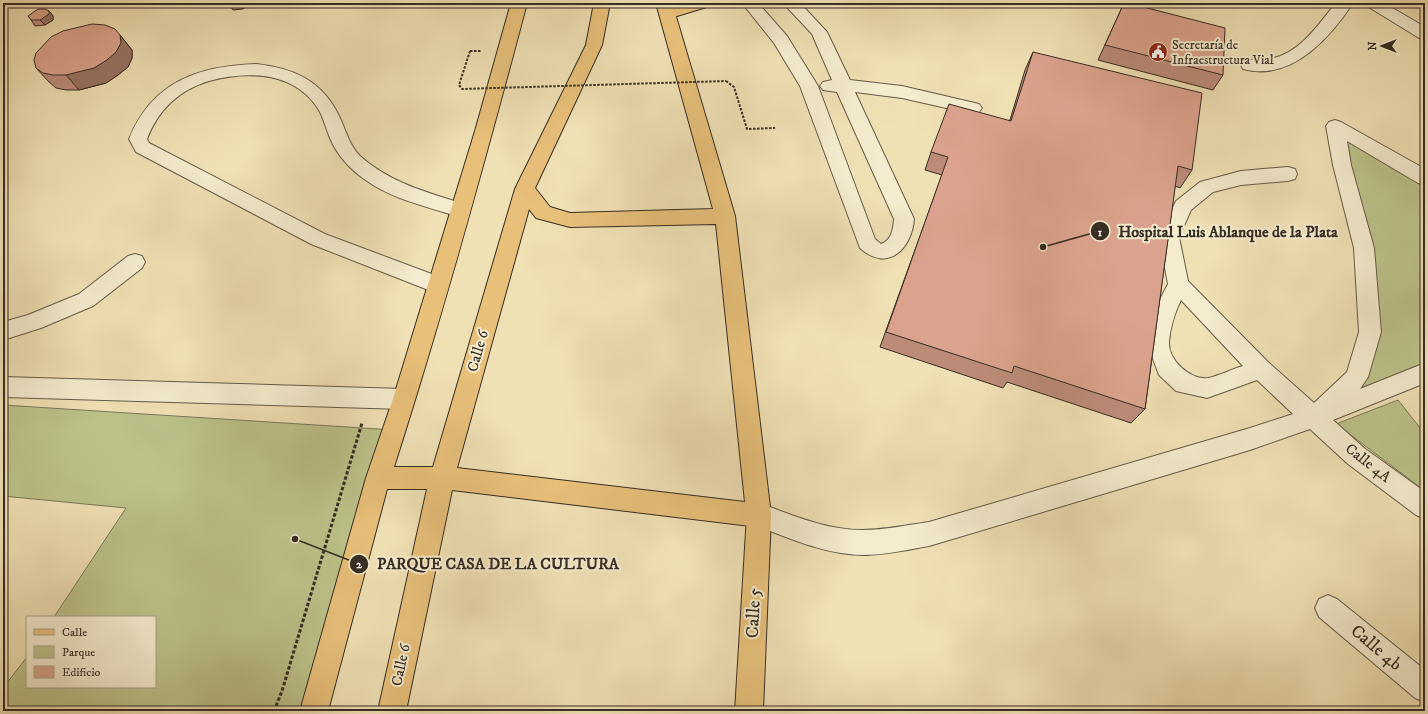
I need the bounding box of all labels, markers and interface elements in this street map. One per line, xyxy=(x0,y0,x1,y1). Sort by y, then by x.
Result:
north arrow xyxy=(1362,26,1402,66)
place label: Secretaría de Infraestructura Vial xyxy=(1172,37,1274,68)
public building icon: Secretaría de Infraestructura Vial xyxy=(1147,41,1169,63)
text: N xyxy=(1366,41,1380,51)
callout: Hospital Luis Ablanque de la Plata xyxy=(1090,217,1346,245)
text: Hospital Luis Ablanque de la Plata xyxy=(1118,222,1339,243)
text: 1 xyxy=(1098,225,1103,240)
street label: Calle 6 xyxy=(463,327,493,374)
street label: Calle 4A xyxy=(1341,439,1395,487)
callout: PARQUE CASA DE LA CULTURA xyxy=(349,550,627,578)
text: PARQUE CASA DE LA CULTURA xyxy=(377,554,620,574)
text: 2 xyxy=(356,557,363,572)
street label: Calle 5 xyxy=(742,587,766,639)
legend xyxy=(26,616,156,688)
street label: Calle 4b xyxy=(1346,620,1406,676)
text: Calle xyxy=(62,625,87,640)
street label: Calle 6 xyxy=(387,641,415,688)
text: Parque xyxy=(62,645,95,660)
text: Edificio xyxy=(62,665,101,680)

